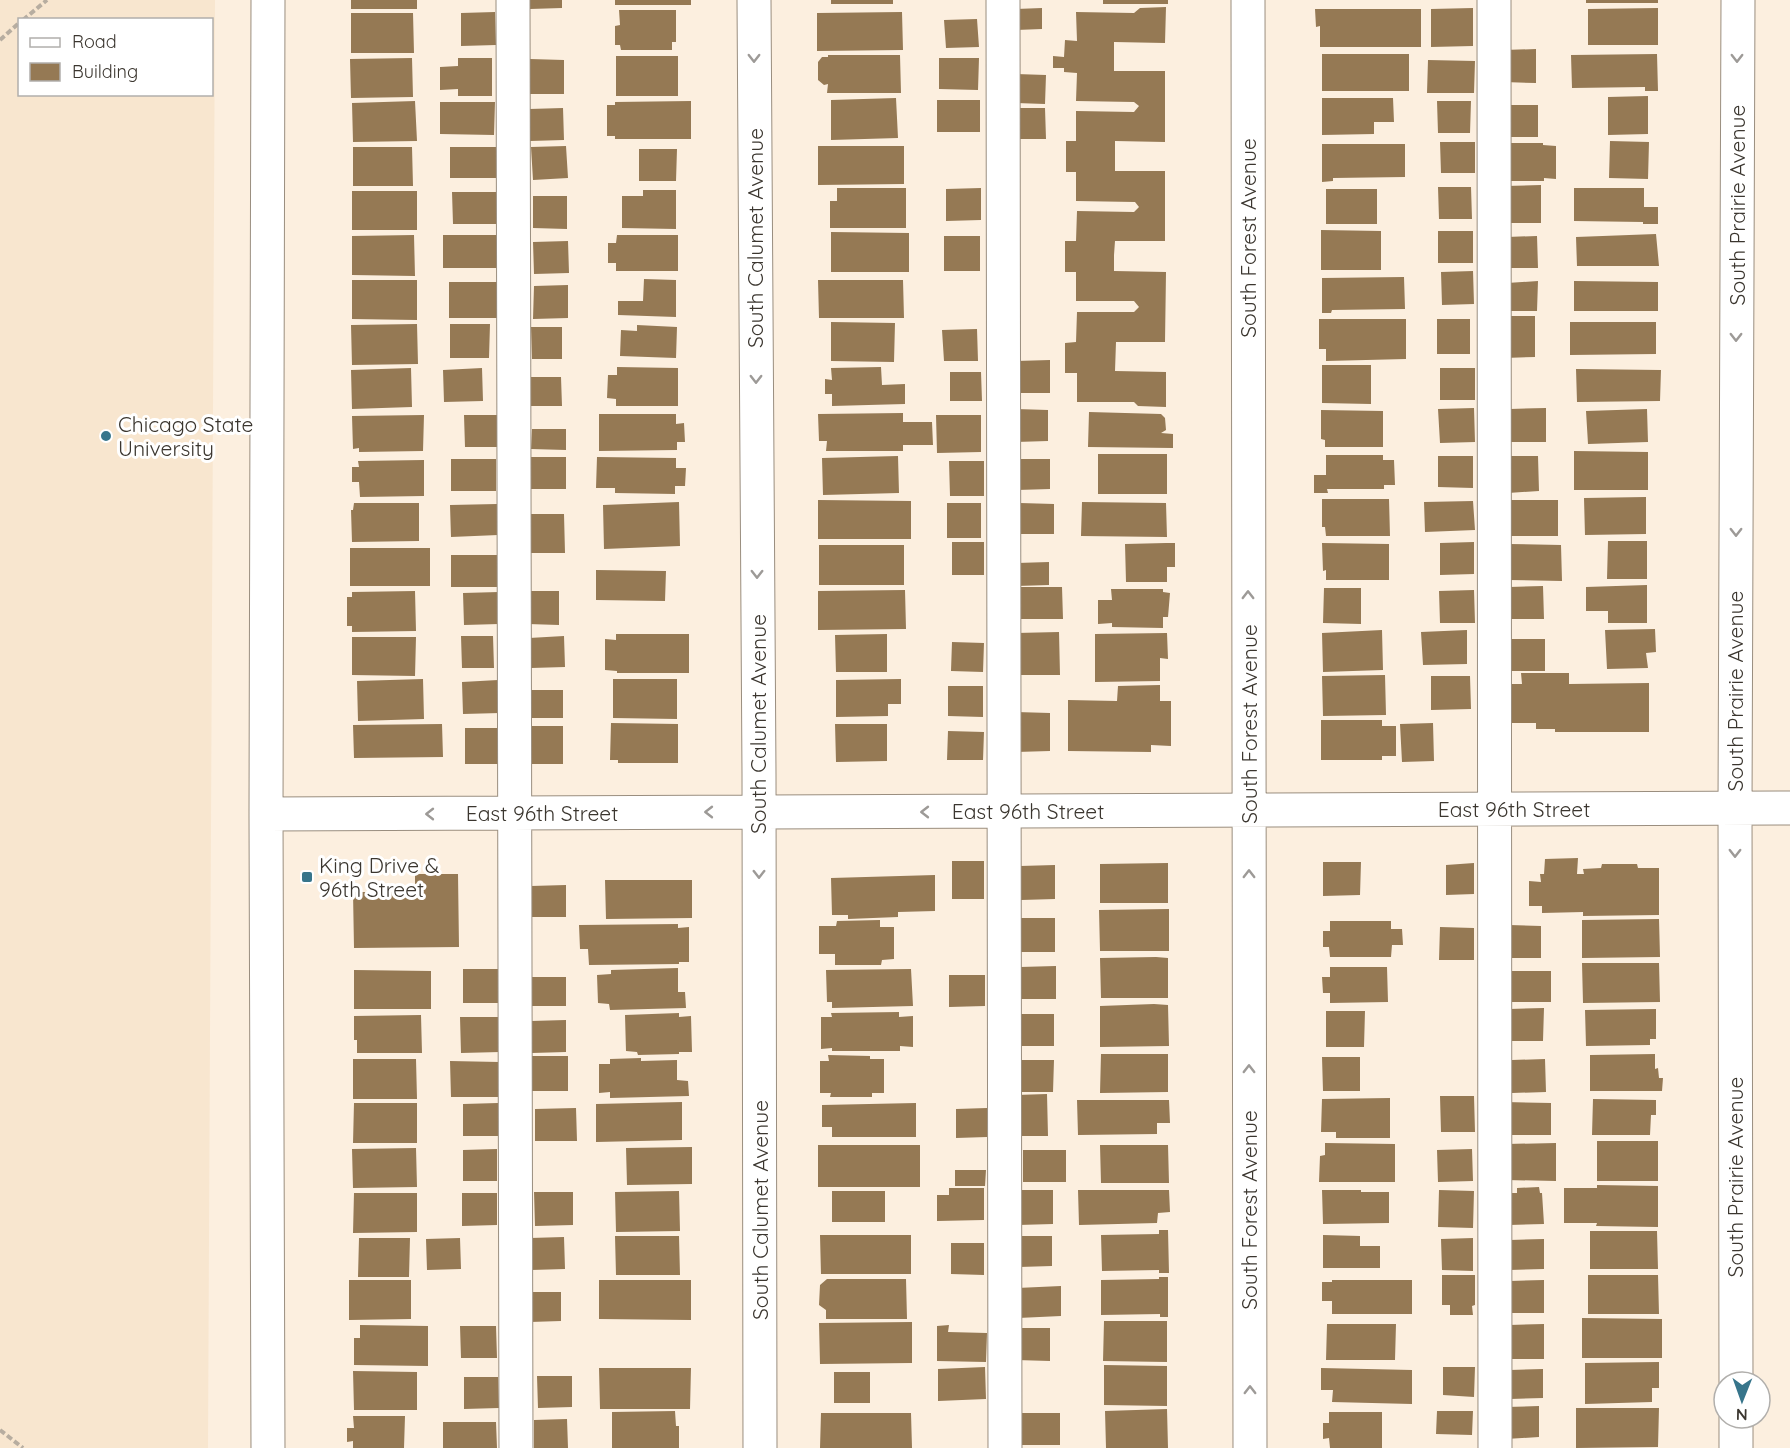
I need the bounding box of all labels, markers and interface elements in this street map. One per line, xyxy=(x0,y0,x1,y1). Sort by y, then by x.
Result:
legend xyxy=(18,18,213,96)
text: Road xyxy=(72,30,117,53)
one-way arrow xyxy=(748,54,760,63)
one-way arrow xyxy=(1731,54,1743,63)
text: Building xyxy=(72,60,138,83)
street label: South Prairie Avenue xyxy=(1724,105,1750,305)
street label: South Calumet Avenue xyxy=(742,128,768,348)
street label: South Forest Avenue xyxy=(1235,138,1261,338)
one-way arrow xyxy=(1730,333,1742,342)
one-way arrow xyxy=(750,375,762,384)
place label: Chicago State University xyxy=(118,411,253,461)
marker: Chicago State University xyxy=(99,429,113,443)
one-way arrow xyxy=(1730,528,1742,537)
one-way arrow xyxy=(751,570,764,579)
one-way arrow xyxy=(1242,590,1254,599)
street label: South Prairie Avenue xyxy=(1722,591,1748,791)
street label: South Calumet Avenue xyxy=(745,614,771,834)
street label: South Forest Avenue xyxy=(1236,624,1262,824)
street label: East 96th Street xyxy=(1438,796,1590,822)
street label: East 96th Street xyxy=(952,798,1104,824)
street label: East 96th Street xyxy=(466,800,618,826)
one-way arrow xyxy=(704,806,713,818)
one-way arrow xyxy=(920,806,929,818)
one-way arrow xyxy=(425,807,434,820)
one-way arrow xyxy=(1729,849,1741,858)
place label: King Drive & 96th Street xyxy=(319,852,439,902)
one-way arrow xyxy=(1243,869,1255,878)
marker: King Drive & 96th Street xyxy=(300,870,314,884)
one-way arrow xyxy=(753,870,765,879)
one-way arrow xyxy=(1243,1064,1255,1073)
street label: South Prairie Avenue xyxy=(1722,1077,1748,1277)
street label: South Calumet Avenue xyxy=(747,1100,773,1320)
street label: South Forest Avenue xyxy=(1236,1110,1262,1310)
north arrow xyxy=(1712,1370,1772,1430)
one-way arrow xyxy=(1244,1385,1256,1394)
text: N xyxy=(1736,1405,1748,1425)

